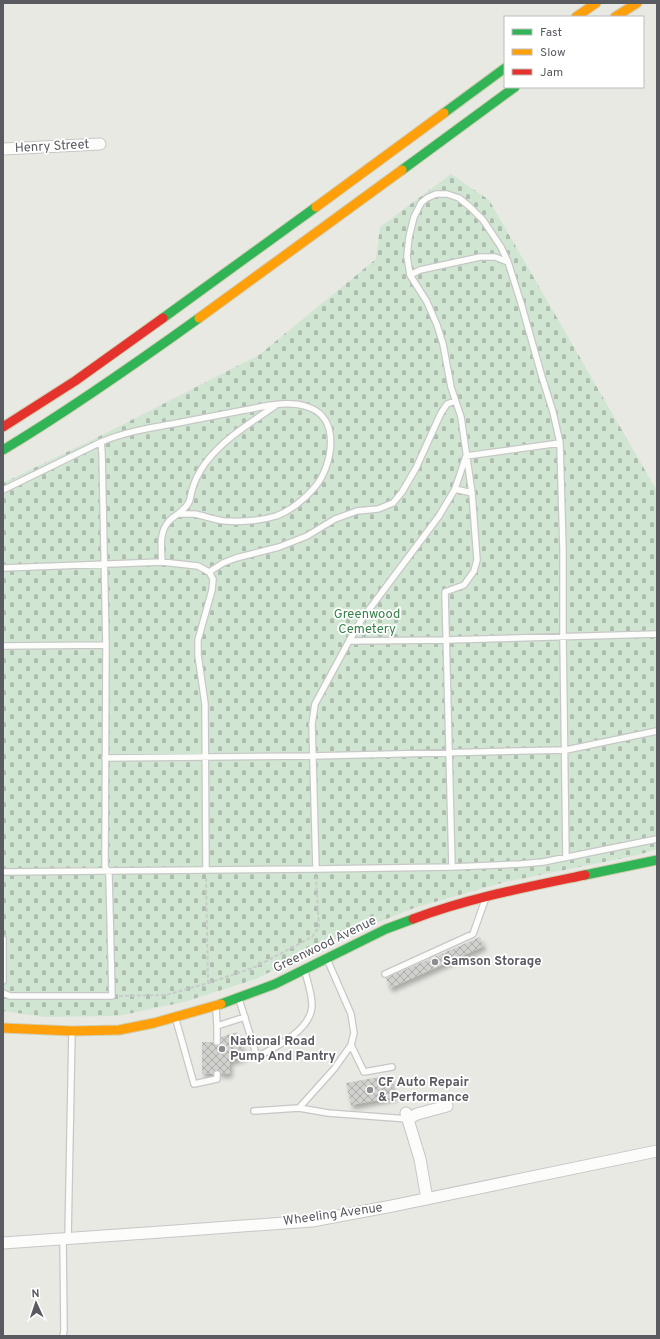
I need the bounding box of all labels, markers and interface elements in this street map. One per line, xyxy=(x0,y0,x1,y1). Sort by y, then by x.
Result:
legend xyxy=(504,16,644,88)
text: Fast xyxy=(540,25,562,41)
text: Slow xyxy=(540,45,566,61)
text: Jam xyxy=(540,65,563,81)
street label: Henry Street xyxy=(14,137,90,157)
park label: Greenwood Cemetery xyxy=(334,607,400,638)
street label: Greenwood Avenue xyxy=(271,913,379,977)
place label: Samson Storage xyxy=(443,954,541,970)
marker: Samson Storage xyxy=(430,957,440,967)
place label: National Road Pump And Pantry xyxy=(230,1034,336,1065)
marker: National Road Pump And Pantry xyxy=(217,1044,227,1054)
place label: CF Auto Repair & Performance xyxy=(378,1075,469,1106)
marker: CF Auto Repair & Performance xyxy=(365,1085,375,1095)
street label: Wheeling Avenue xyxy=(282,1200,384,1230)
north arrow xyxy=(16,1283,56,1323)
text: N xyxy=(31,1287,40,1301)

